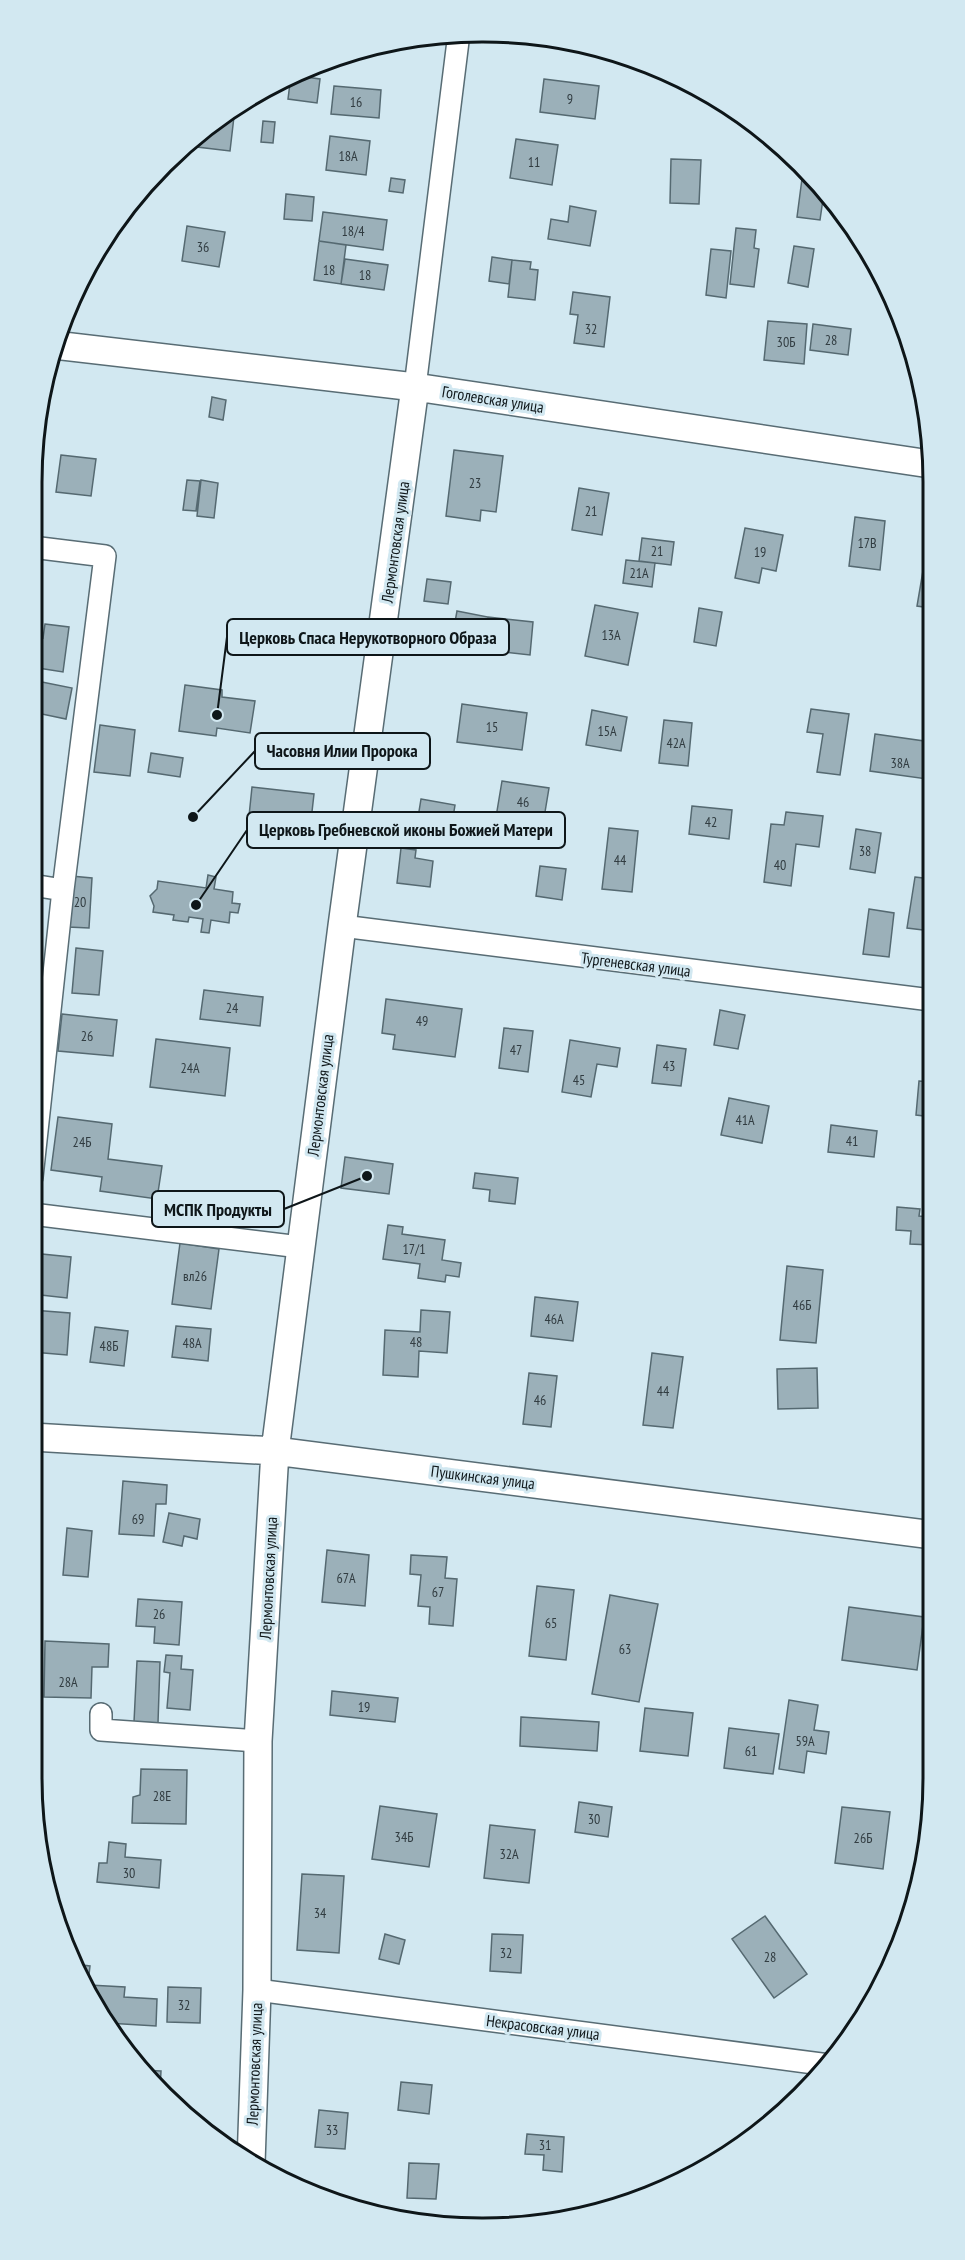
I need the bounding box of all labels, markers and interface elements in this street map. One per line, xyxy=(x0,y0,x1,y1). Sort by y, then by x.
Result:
house number: 9 xyxy=(567,90,573,108)
house number: 16 xyxy=(350,93,362,111)
house number: 18А xyxy=(338,147,358,165)
house number: 11 xyxy=(528,153,540,171)
house number: 18/4 xyxy=(341,222,365,240)
house number: 36 xyxy=(197,238,209,256)
house number: 18 xyxy=(323,261,335,279)
house number: 18 xyxy=(359,266,371,284)
house number: 32 xyxy=(585,320,597,338)
house number: 28 xyxy=(825,331,837,349)
house number: 30Б xyxy=(777,333,795,351)
street label: Гоголевская улица xyxy=(441,381,545,417)
house number: 23 xyxy=(469,474,481,492)
street label: Лермонтовская улица xyxy=(376,480,413,605)
house number: 21 xyxy=(585,502,597,520)
house number: 17В xyxy=(857,534,877,552)
house number: 21 xyxy=(651,542,663,560)
house number: 19 xyxy=(754,543,766,561)
house number: 21А xyxy=(629,564,649,582)
callout: Церковь Спаса Нерукотворного Образа xyxy=(227,619,509,655)
text: Церковь Спаса Нерукотворного Образа xyxy=(239,626,497,649)
house number: 13А xyxy=(601,626,621,644)
house number: 15 xyxy=(486,718,498,736)
house number: 15А xyxy=(597,722,617,740)
callout: Часовня Илии Пророка xyxy=(255,733,430,769)
house number: 42А xyxy=(666,734,686,752)
text: Часовня Илии Пророка xyxy=(266,739,418,762)
house number: 38А xyxy=(890,754,910,772)
house number: 46 xyxy=(517,793,529,811)
callout: Церковь Гребневской иконы Божией Матери xyxy=(247,812,565,848)
house number: 42 xyxy=(705,813,717,831)
text: Церковь Гребневской иконы Божией Матери xyxy=(259,818,553,841)
house number: 38 xyxy=(859,842,871,860)
house number: 44 xyxy=(614,851,627,869)
house number: 40 xyxy=(774,856,786,874)
house number: 20 xyxy=(74,893,86,911)
street label: Тургеневская улица xyxy=(580,947,692,981)
house number: 24 xyxy=(226,999,239,1017)
house number: 49 xyxy=(416,1012,428,1030)
house number: 26 xyxy=(81,1027,93,1045)
street label: Лермонтовская улица xyxy=(302,1033,337,1158)
house number: 47 xyxy=(510,1041,522,1059)
house number: 43 xyxy=(663,1057,675,1075)
house number: 24А xyxy=(180,1059,200,1077)
house number: 45 xyxy=(573,1071,585,1089)
house number: 41А xyxy=(735,1111,755,1129)
house number: 41 xyxy=(846,1132,858,1150)
house number: 24Б xyxy=(73,1133,91,1151)
callout: МСПК Продукты xyxy=(152,1191,284,1227)
text: МСПК Продукты xyxy=(164,1198,272,1221)
house number: 17/1 xyxy=(402,1240,426,1258)
house number: вл26 xyxy=(183,1267,207,1285)
house number: 46Б xyxy=(793,1296,811,1314)
house number: 46А xyxy=(544,1310,564,1328)
house number: 48 xyxy=(410,1333,422,1351)
house number: 48А xyxy=(182,1334,202,1352)
house number: 48Б xyxy=(100,1337,118,1355)
house number: 44 xyxy=(657,1382,670,1400)
house number: 46 xyxy=(534,1391,546,1409)
street label: Пушкинская улица xyxy=(430,1461,536,1493)
house number: 69 xyxy=(132,1510,144,1528)
street label: Лермонтовская улица xyxy=(255,1516,281,1641)
house number: 67А xyxy=(336,1569,356,1587)
house number: 67 xyxy=(432,1583,444,1601)
house number: 26 xyxy=(153,1605,165,1623)
house number: 65 xyxy=(545,1614,557,1632)
house number: 63 xyxy=(619,1640,631,1658)
house number: 28А xyxy=(58,1673,78,1691)
house number: 19 xyxy=(358,1698,370,1716)
house number: 59А xyxy=(795,1732,815,1750)
house number: 61 xyxy=(745,1742,757,1760)
house number: 28Е xyxy=(153,1787,171,1805)
house number: 30 xyxy=(588,1810,600,1828)
house number: 34Б xyxy=(395,1828,413,1846)
house number: 26Б xyxy=(854,1829,872,1847)
house number: 32А xyxy=(499,1845,519,1863)
house number: 30 xyxy=(123,1864,135,1882)
house number: 34 xyxy=(314,1904,327,1922)
house number: 32 xyxy=(500,1944,512,1962)
house number: 28 xyxy=(764,1948,776,1966)
house number: 32 xyxy=(178,1996,190,2014)
street label: Лермонтовская улица xyxy=(242,2002,266,2127)
street label: Некрасовская улица xyxy=(485,2010,601,2044)
house number: 33 xyxy=(326,2121,338,2139)
house number: 31 xyxy=(539,2136,551,2154)

